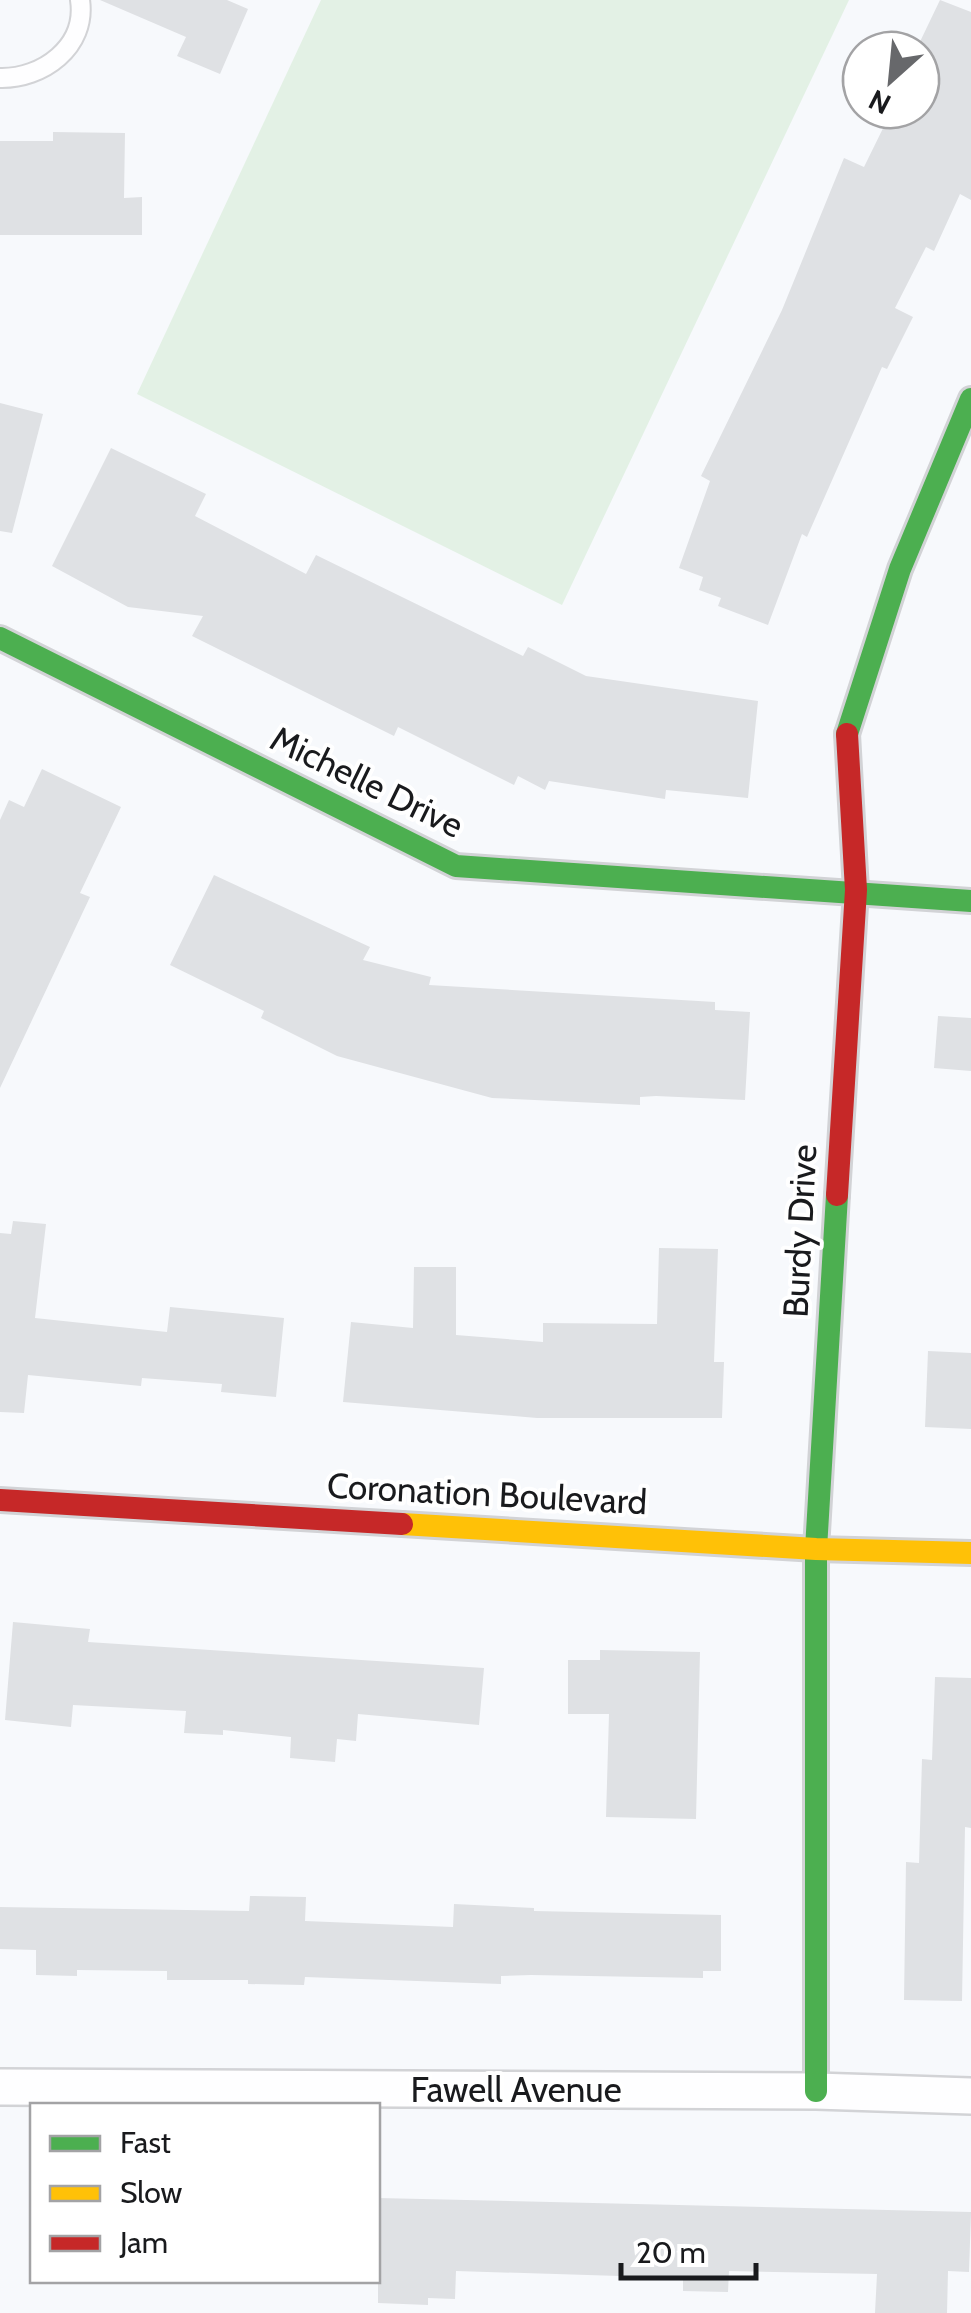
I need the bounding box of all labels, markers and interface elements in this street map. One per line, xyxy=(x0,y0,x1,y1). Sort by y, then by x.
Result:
north arrow xyxy=(841,30,941,130)
text: N xyxy=(863,83,896,122)
street label: Michelle Drive xyxy=(264,716,471,847)
street label: Burdy Drive xyxy=(773,1143,826,1319)
street label: Coronation Boulevard xyxy=(326,1464,648,1523)
street label: Fawell Avenue xyxy=(410,2068,622,2111)
legend xyxy=(30,2103,380,2283)
text: Fast xyxy=(120,2124,171,2161)
text: Slow xyxy=(120,2174,183,2211)
scale bar xyxy=(621,2218,756,2280)
text: Jam xyxy=(119,2224,168,2261)
text: 20 m xyxy=(636,2234,706,2271)

